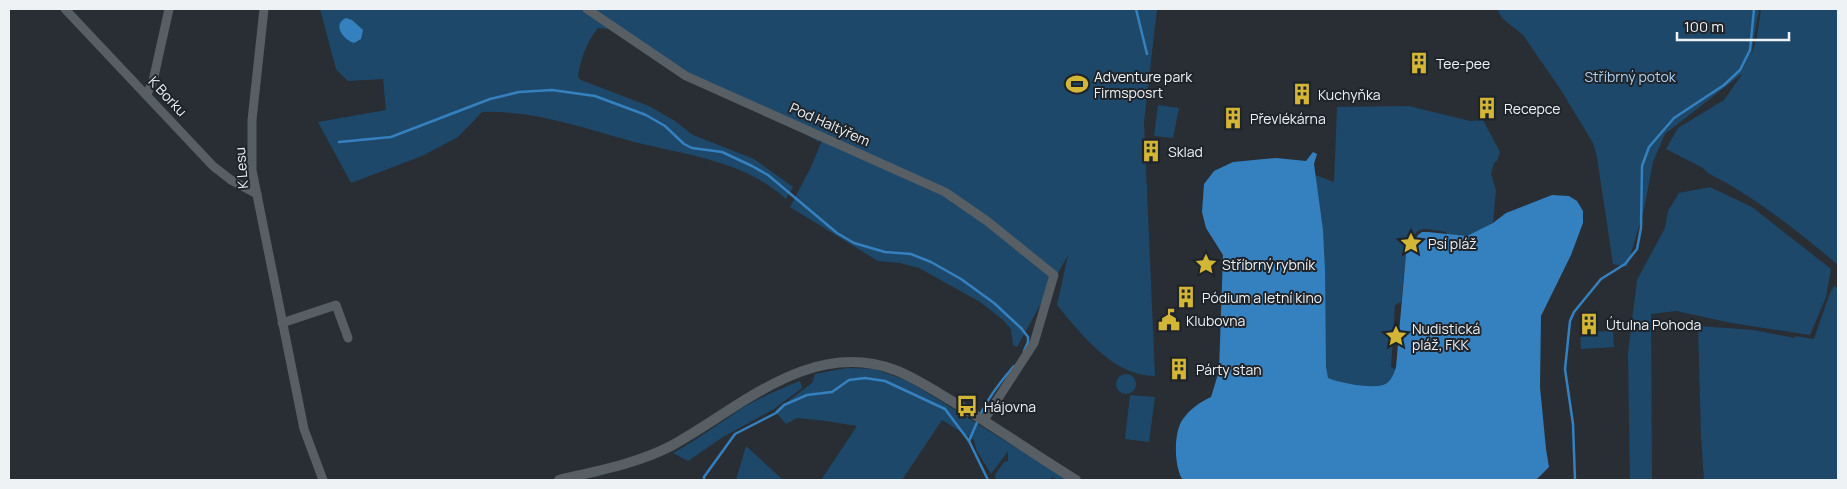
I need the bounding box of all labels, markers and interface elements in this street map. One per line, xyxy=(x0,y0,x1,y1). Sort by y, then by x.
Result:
scale bar xyxy=(1677,10,1790,42)
text: 100 m xyxy=(1684,16,1724,37)
building icon: Tee-pee xyxy=(1406,50,1432,76)
place label: Tee-pee xyxy=(1436,54,1490,73)
place label: Adventure park Firmsposrt xyxy=(1094,67,1193,102)
park label: Stříbrný potok xyxy=(1584,67,1677,86)
sports icon: Adventure park Firmsposrt xyxy=(1064,71,1090,97)
street label: K Borku xyxy=(145,72,191,120)
building icon: Kuchyňka xyxy=(1289,81,1315,107)
place label: Kuchyňka xyxy=(1318,85,1381,104)
building icon: Recepce xyxy=(1474,95,1500,121)
street label: Pod Haltýřem xyxy=(787,98,873,150)
place label: Recepce xyxy=(1504,99,1561,118)
building icon: Převlékárna xyxy=(1220,105,1246,131)
place label: Převlékárna xyxy=(1250,109,1326,128)
building icon: Sklad xyxy=(1138,138,1164,164)
place label: Sklad xyxy=(1168,142,1203,161)
street label: K Lesu xyxy=(230,146,252,190)
place icon: Psí pláž xyxy=(1398,230,1424,256)
place label: Psí pláž xyxy=(1428,234,1477,253)
place icon: Stříbrný rybník xyxy=(1193,251,1219,277)
place label: Stříbrný rybník xyxy=(1222,255,1316,274)
building icon: Pódium a letní kino xyxy=(1173,284,1199,310)
place label: Pódium a letní kino xyxy=(1202,288,1322,307)
public building icon: Klubovna xyxy=(1156,307,1182,333)
place label: Klubovna xyxy=(1186,311,1245,330)
building icon: Útulna Pohoda xyxy=(1576,311,1602,337)
place label: Útulna Pohoda xyxy=(1606,315,1701,334)
place label: Nudistická pláž, FKK xyxy=(1412,319,1480,354)
place icon: Nudistická pláž, FKK xyxy=(1383,323,1409,349)
building icon: Párty stan xyxy=(1166,356,1192,382)
place label: Párty stan xyxy=(1196,360,1262,379)
bus stop icon: Hájovna xyxy=(954,393,980,419)
place label: Hájovna xyxy=(984,397,1036,416)

